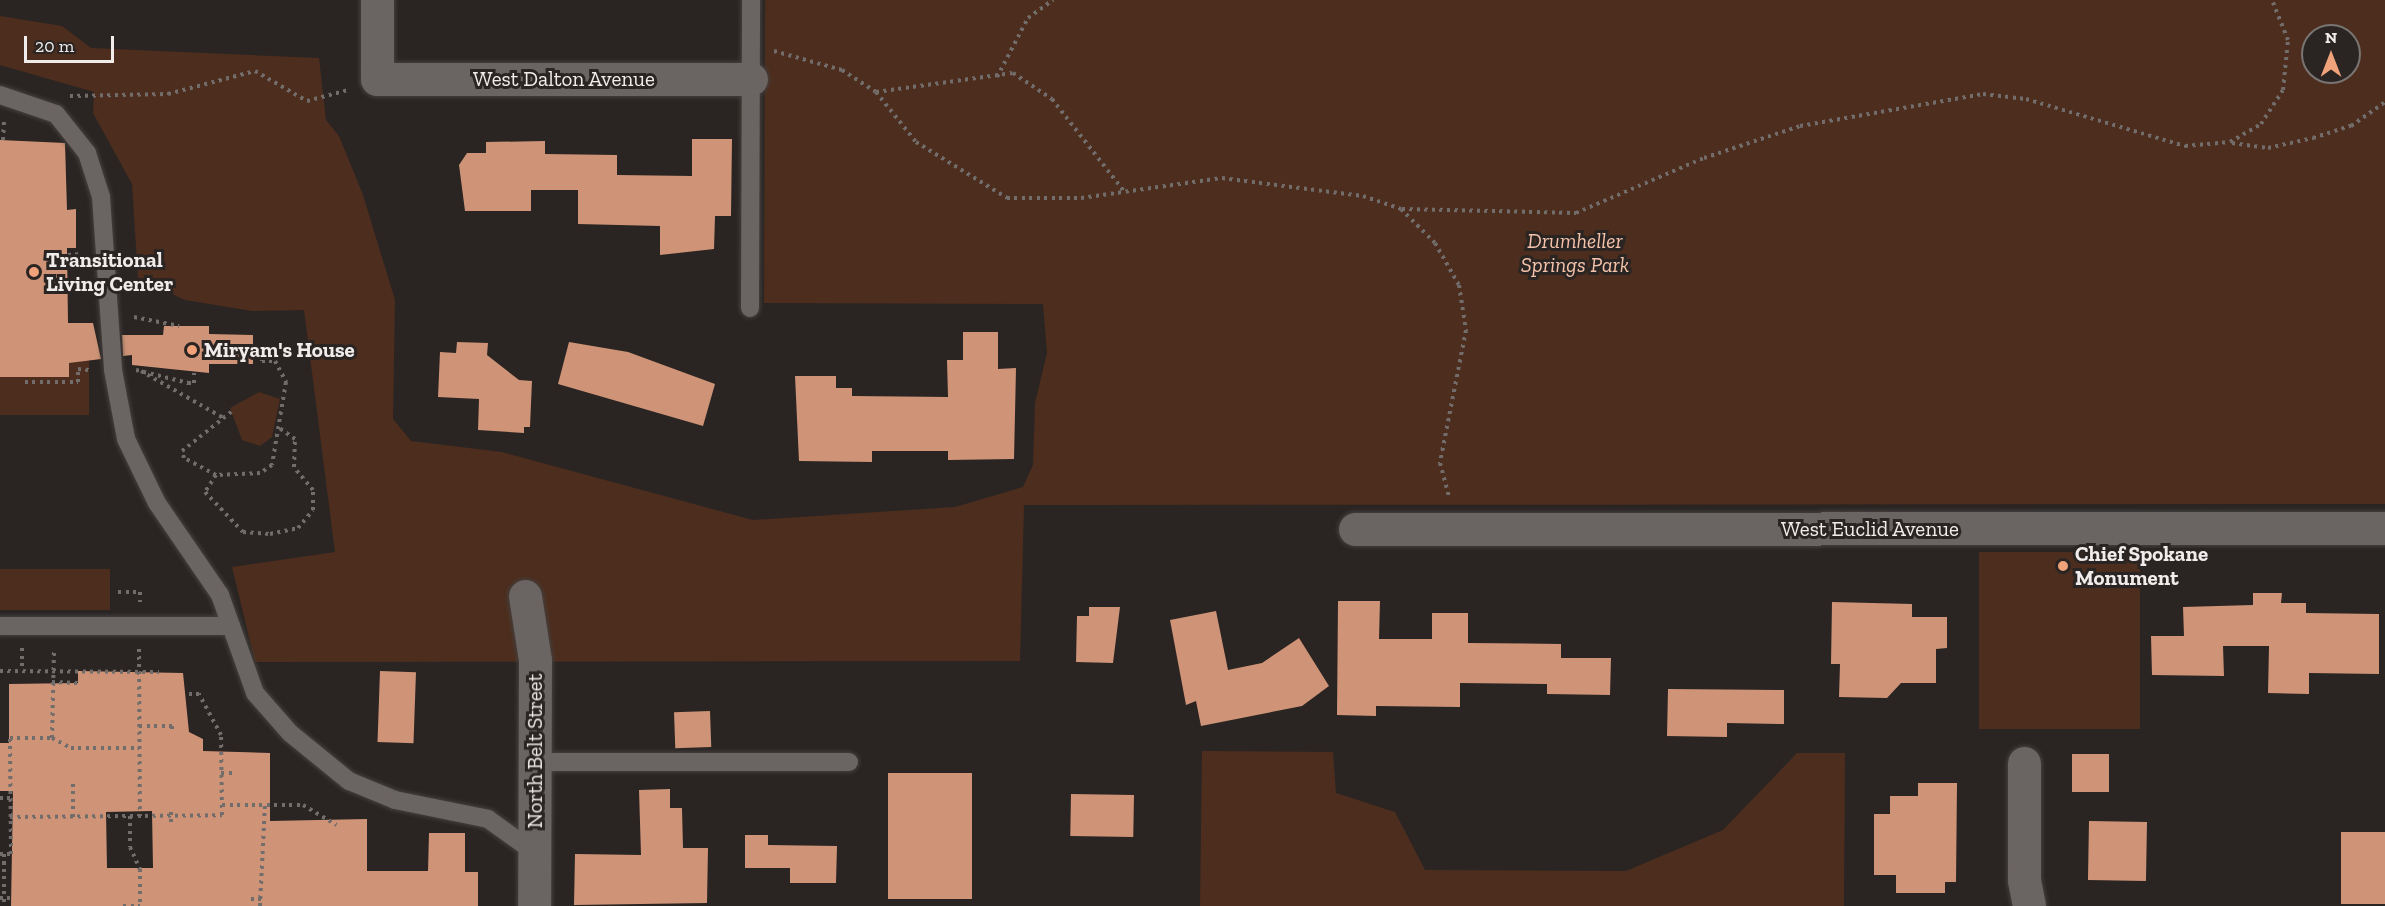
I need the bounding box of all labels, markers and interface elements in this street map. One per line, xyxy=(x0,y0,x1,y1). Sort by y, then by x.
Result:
scale bar xyxy=(27,24,117,62)
north arrow xyxy=(2301,24,2361,84)
text: N xyxy=(2325,28,2337,47)
text: 20 m xyxy=(35,35,74,57)
street label: West Dalton Avenue xyxy=(473,66,655,92)
park label: Drumheller Springs Park xyxy=(1521,228,1629,278)
place label: Transitional Living Center xyxy=(46,247,173,297)
marker: Transitional Living Center xyxy=(27,265,41,279)
place label: Miryam's House xyxy=(204,337,355,363)
marker: Miryam's House xyxy=(185,343,199,357)
street label: West Euclid Avenue xyxy=(1781,516,1959,542)
place label: Chief Spokane Monument xyxy=(2075,541,2208,591)
marker: Chief Spokane Monument xyxy=(2056,559,2070,573)
street label: North Belt Street xyxy=(522,674,548,828)

